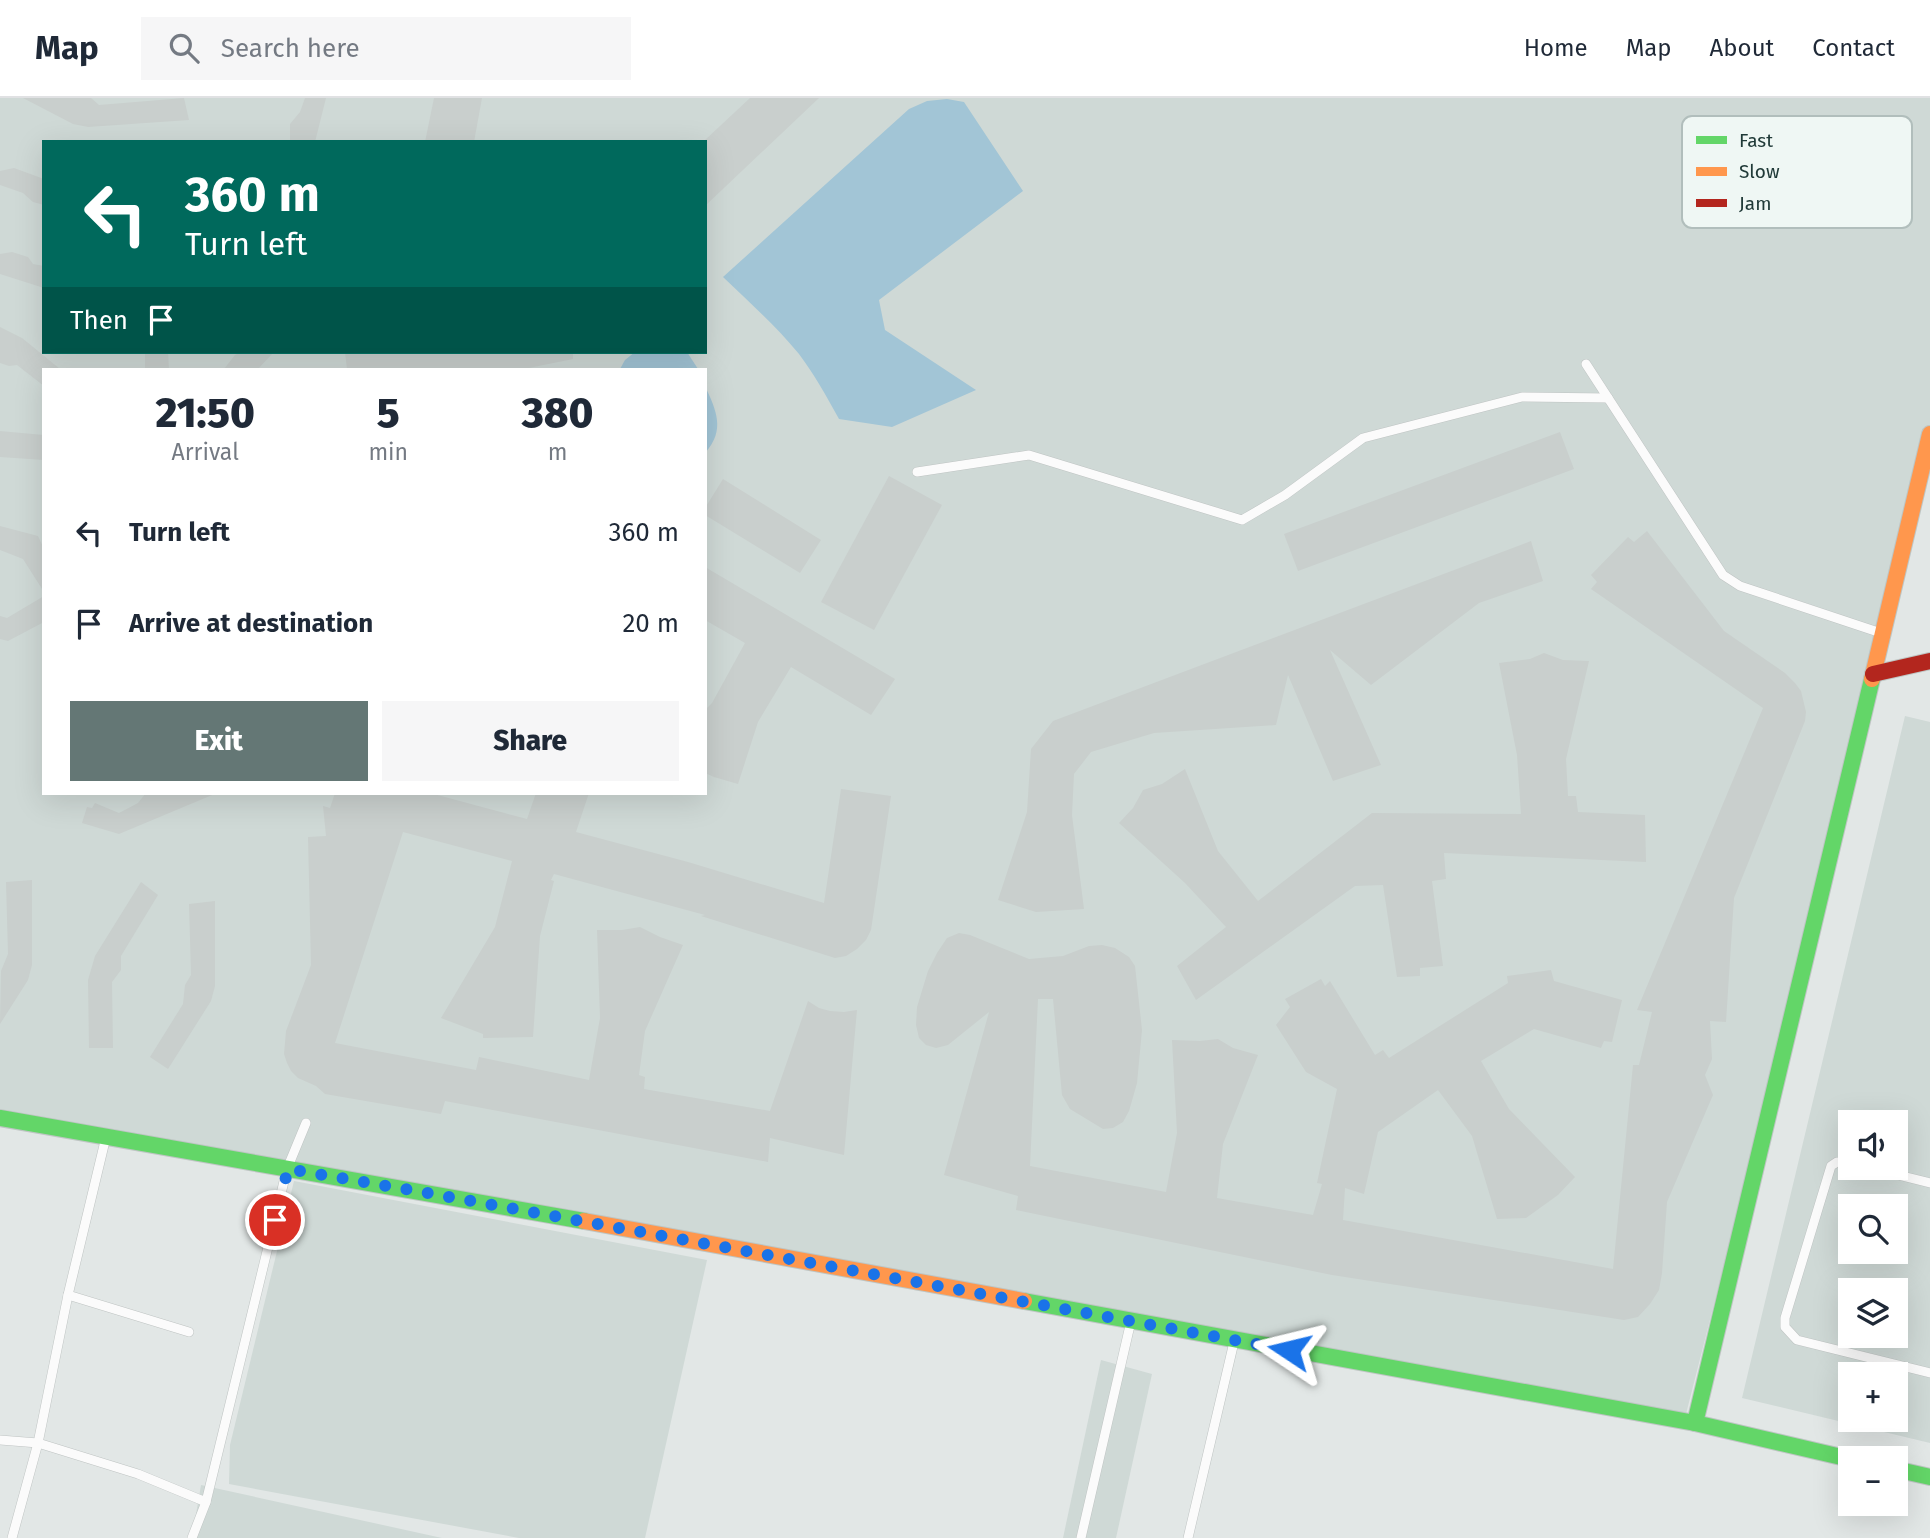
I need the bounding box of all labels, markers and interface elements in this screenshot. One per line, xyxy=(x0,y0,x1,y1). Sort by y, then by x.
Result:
search box xyxy=(141,17,631,80)
text: Map xyxy=(35,28,99,68)
icon: search xyxy=(165,29,203,67)
text: Search here xyxy=(221,33,360,64)
text: Home xyxy=(1524,34,1588,62)
text: Map xyxy=(1626,34,1672,62)
text: About xyxy=(1710,34,1774,62)
text: Contact xyxy=(1812,34,1895,62)
legend xyxy=(1682,116,1912,228)
text: Fast xyxy=(1739,129,1773,152)
text: Slow xyxy=(1739,160,1780,183)
text: 360 m xyxy=(185,165,320,224)
icon: left xyxy=(70,168,161,259)
text: Jam xyxy=(1739,192,1771,215)
text: Turn left xyxy=(185,225,307,263)
icon: arrive xyxy=(142,301,180,339)
text: Then xyxy=(70,305,128,336)
text: 21:50 xyxy=(156,388,255,438)
text: 5 xyxy=(377,388,400,438)
text: 380 xyxy=(522,388,593,438)
text: Arrival xyxy=(172,438,239,466)
text: min xyxy=(368,438,408,466)
text: m xyxy=(548,438,567,466)
icon: left xyxy=(70,514,108,552)
text: Turn left xyxy=(129,517,230,548)
text: 360 m xyxy=(608,517,679,548)
icon: arrive xyxy=(70,605,108,643)
text: Arrive at destination xyxy=(129,608,373,639)
text: 20 m xyxy=(622,608,679,639)
button: Exit xyxy=(70,701,368,781)
button: Share xyxy=(382,701,679,781)
map controls xyxy=(1838,1110,1908,1516)
button: sound xyxy=(1838,1110,1908,1180)
pin xyxy=(245,1190,305,1250)
button: search xyxy=(1838,1194,1908,1264)
icon: arrive xyxy=(256,1201,294,1239)
button: layers xyxy=(1838,1278,1908,1348)
position arrow xyxy=(1252,1313,1326,1387)
button: + xyxy=(1838,1362,1908,1432)
button: − xyxy=(1838,1446,1908,1516)

